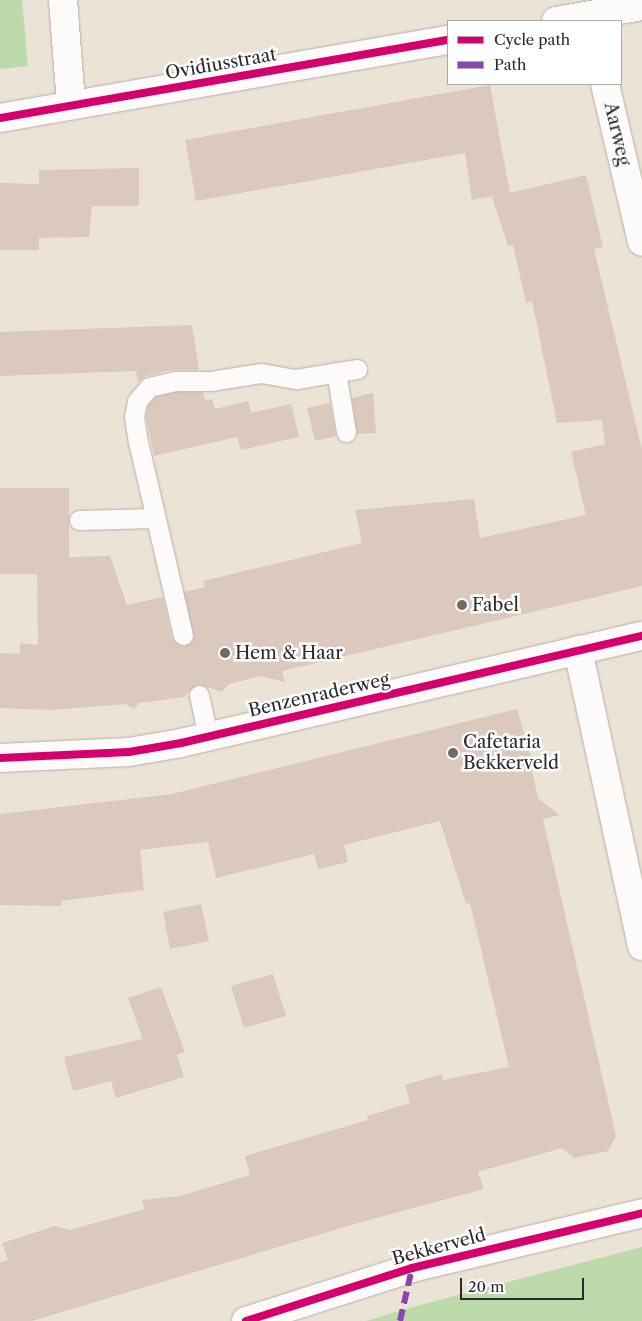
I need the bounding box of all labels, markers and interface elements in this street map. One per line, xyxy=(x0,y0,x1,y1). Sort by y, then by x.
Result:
legend xyxy=(447,20,622,85)
text: Cycle path xyxy=(494,30,570,49)
street label: Ovidiusstraat xyxy=(164,44,278,84)
text: Path xyxy=(494,55,526,74)
street label: Aarweg xyxy=(599,100,635,168)
place label: Fabel xyxy=(472,594,519,616)
marker: Fabel xyxy=(456,599,468,611)
place label: Hem & Haar xyxy=(235,642,343,664)
marker: Hem & Haar xyxy=(219,647,231,659)
street label: Benzenraderweg xyxy=(246,668,392,722)
place label: Cafetaria Bekkerveld xyxy=(463,732,559,774)
marker: Cafetaria Bekkerveld xyxy=(447,747,459,759)
street label: Bekkerveld xyxy=(390,1224,488,1270)
scale bar xyxy=(462,1268,586,1300)
text: 20 m xyxy=(468,1277,504,1296)

